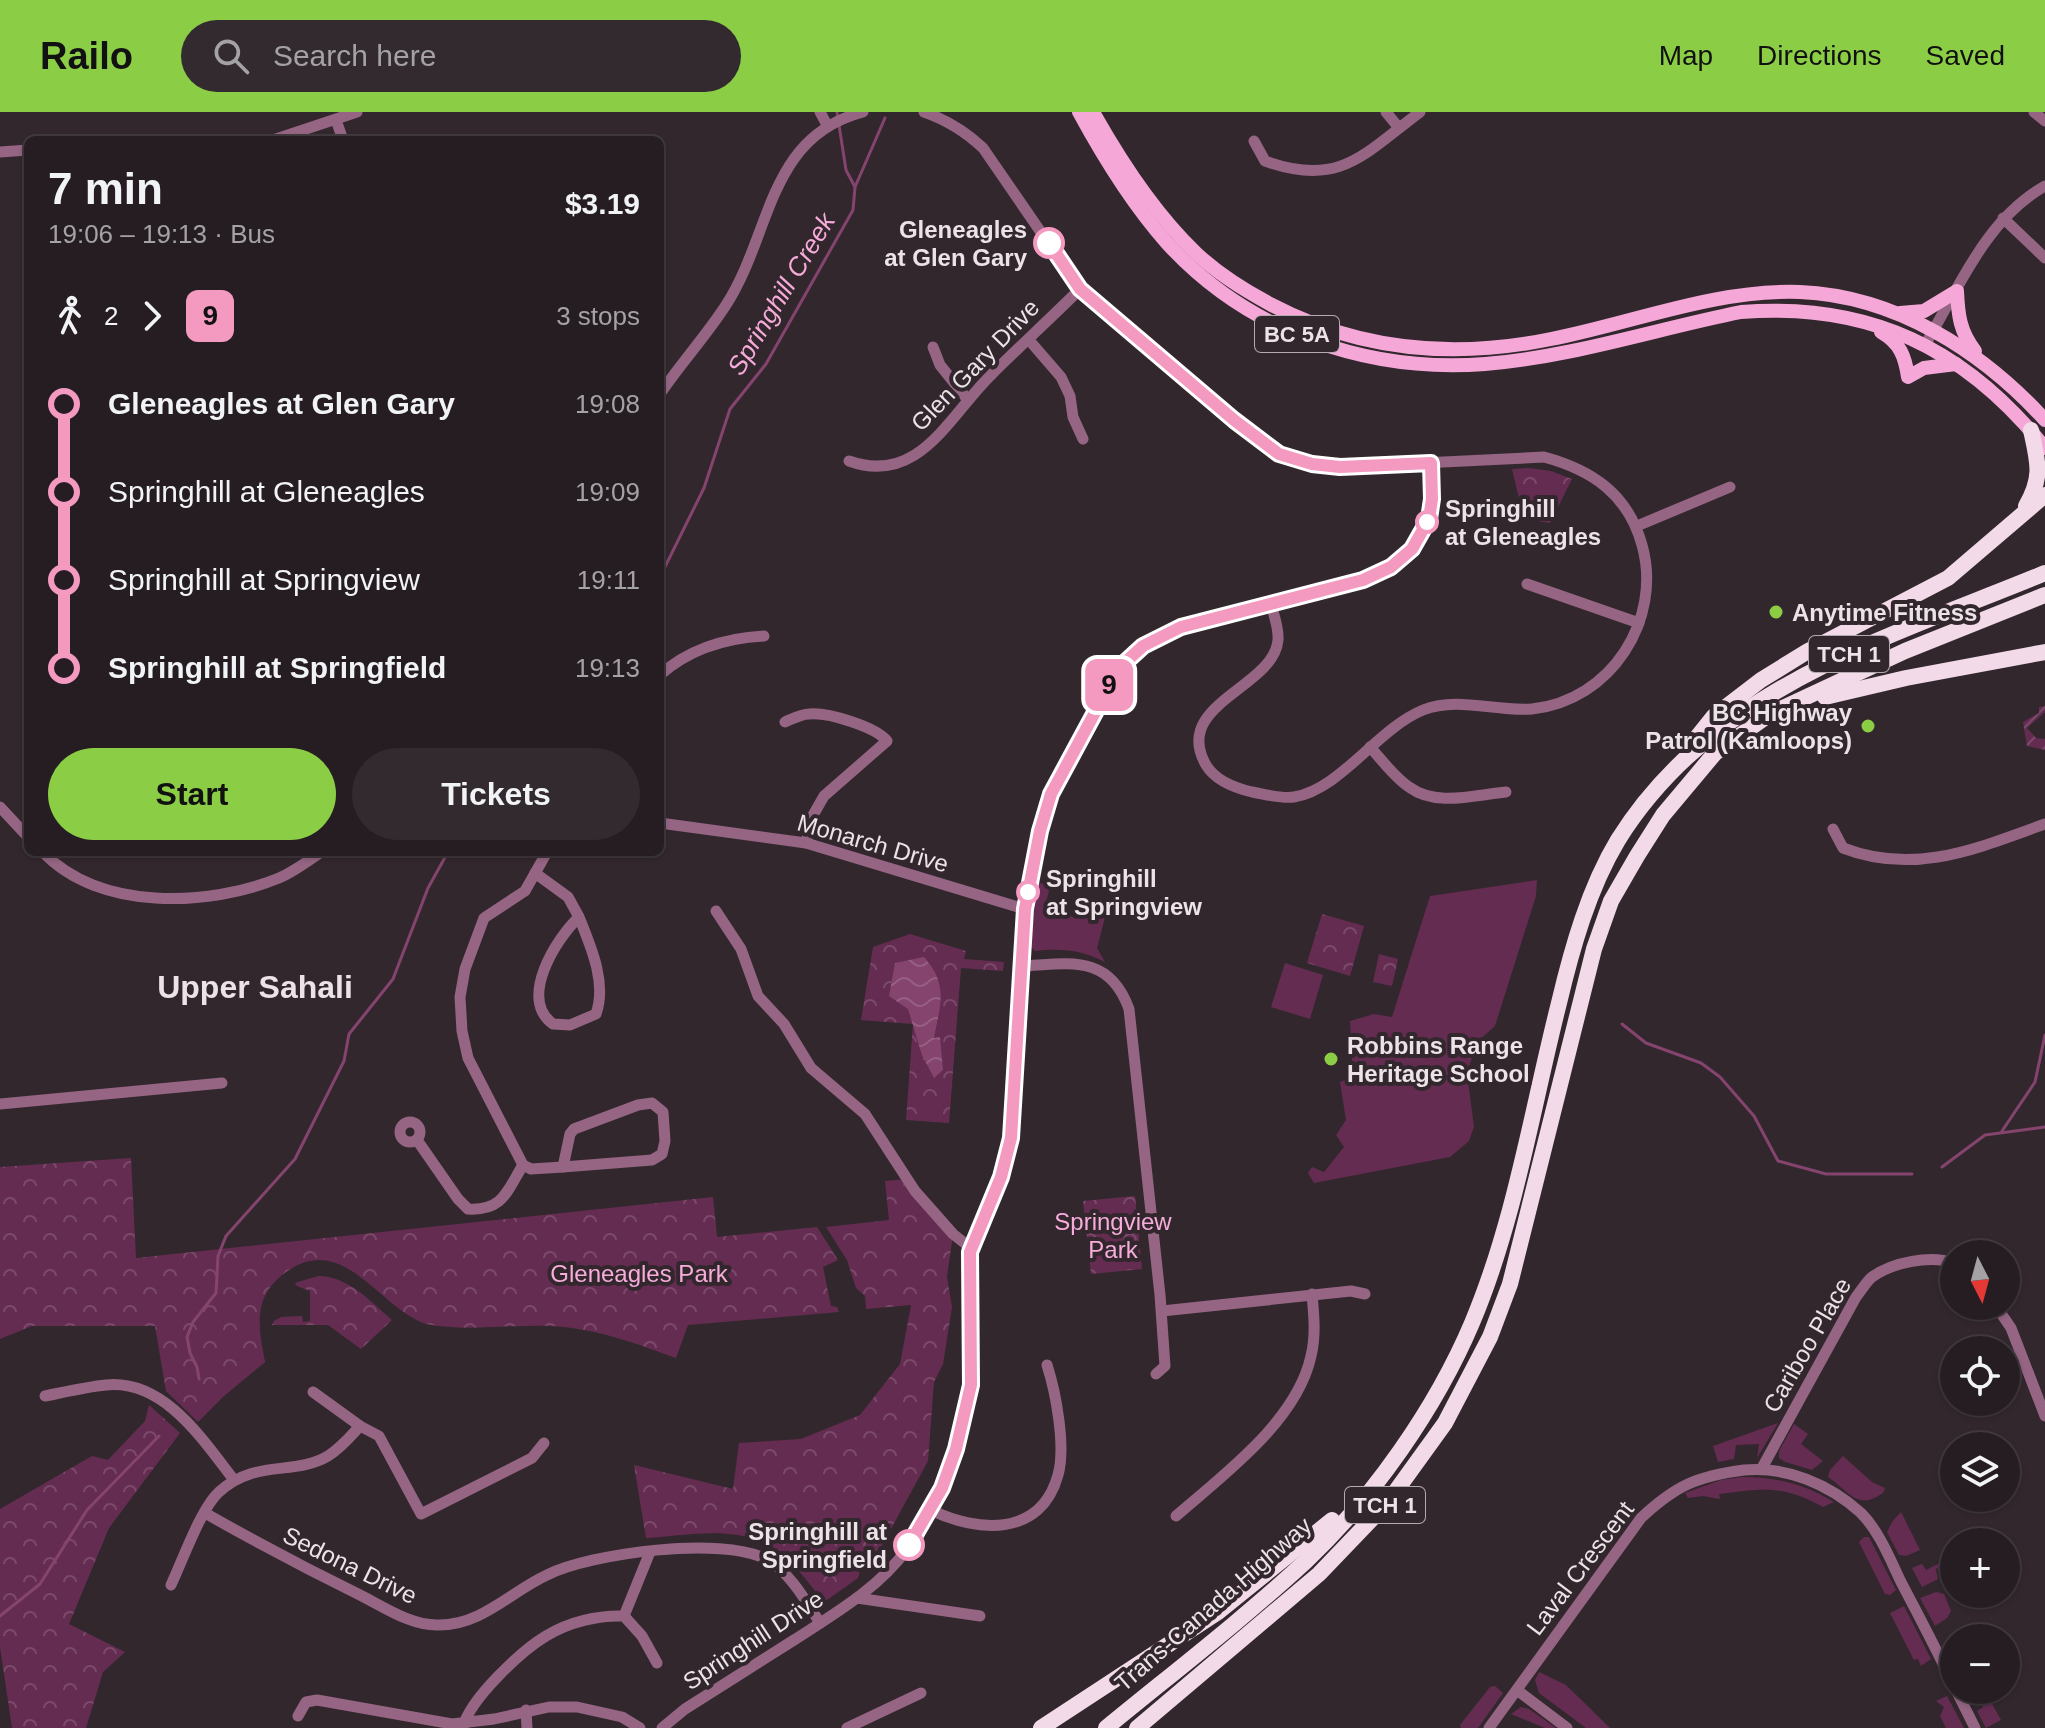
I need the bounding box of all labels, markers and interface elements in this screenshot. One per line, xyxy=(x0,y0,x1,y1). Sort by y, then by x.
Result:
search box xyxy=(181,20,741,92)
icon: search xyxy=(209,34,253,78)
text: Railo xyxy=(40,35,133,77)
text: Search here xyxy=(273,39,436,72)
text: Map xyxy=(1659,40,1713,71)
text: Directions xyxy=(1757,40,1882,71)
text: Saved xyxy=(1926,40,2005,71)
text: 7 min xyxy=(48,164,163,213)
text: $3.19 xyxy=(565,187,640,220)
water label: Springhill Creek xyxy=(721,206,842,380)
place label: Gleneagles at Glen Gary xyxy=(884,216,1028,271)
text: 19:06 – 19:13 · Bus xyxy=(48,219,275,249)
marker: Gleneagles at Glen Gary xyxy=(1034,228,1064,258)
icon: walk xyxy=(48,294,92,338)
icon: forward xyxy=(130,294,174,338)
street label: Glen Gary Drive xyxy=(906,294,1044,436)
text: 9 xyxy=(202,300,218,331)
text: 2 xyxy=(104,301,118,331)
text: 3 stops xyxy=(556,301,640,331)
road number: BC 5A xyxy=(1255,316,1339,352)
text: Gleneagles at Glen Gary xyxy=(108,387,455,420)
text: 19:08 xyxy=(575,389,640,419)
text: Springhill at Gleneagles xyxy=(108,475,425,508)
text: 19:09 xyxy=(575,477,640,507)
place label: Springhill at Gleneagles xyxy=(1445,495,1601,550)
marker: Springhill at Gleneagles xyxy=(1416,511,1438,533)
text: Springhill at Springview xyxy=(108,563,420,596)
text: 19:11 xyxy=(577,565,640,595)
place label: Anytime Fitness xyxy=(1792,599,1977,626)
marker: Anytime Fitness xyxy=(1767,603,1785,621)
road number: TCH 1 xyxy=(1809,636,1889,672)
text: Springhill at Springfield xyxy=(108,651,446,684)
text: 19:13 xyxy=(575,653,640,683)
line badge: 9 xyxy=(1083,659,1135,711)
text: 9 xyxy=(1101,669,1117,700)
place label: BC Highway Patrol (Kamloops) xyxy=(1645,699,1853,754)
marker: BC Highway Patrol (Kamloops) xyxy=(1859,717,1877,735)
button: Start xyxy=(48,748,336,840)
button: Tickets xyxy=(352,748,640,840)
street label: Monarch Drive xyxy=(794,809,952,877)
place label: Springhill at Springview xyxy=(1046,865,1202,920)
marker: Springhill at Springview xyxy=(1017,881,1039,903)
district label: Upper Sahali xyxy=(157,969,353,1005)
place label: Robbins Range Heritage School xyxy=(1347,1032,1530,1087)
marker: Robbins Range Heritage School xyxy=(1322,1050,1340,1068)
park label: Springview Park xyxy=(1054,1208,1172,1263)
north arrow xyxy=(1940,1240,2020,1320)
map controls xyxy=(1940,1240,2020,1704)
park label: Gleneagles Park xyxy=(550,1260,729,1287)
street label: Cariboo Place xyxy=(1758,1273,1856,1417)
button: locate xyxy=(1940,1336,2020,1416)
button: layers xyxy=(1940,1432,2020,1512)
road number: TCH 1 xyxy=(1345,1487,1425,1523)
street label: Laval Crescent xyxy=(1521,1496,1639,1640)
street label: Trans-Canada Highway xyxy=(1109,1511,1317,1697)
place label: Springhill at Springfield xyxy=(748,1518,887,1573)
street label: Sedona Drive xyxy=(279,1521,421,1609)
button: + xyxy=(1940,1528,2020,1608)
marker: Springhill at Springfield xyxy=(894,1530,924,1560)
street label: Springhill Drive xyxy=(678,1585,828,1695)
button: − xyxy=(1940,1624,2020,1704)

